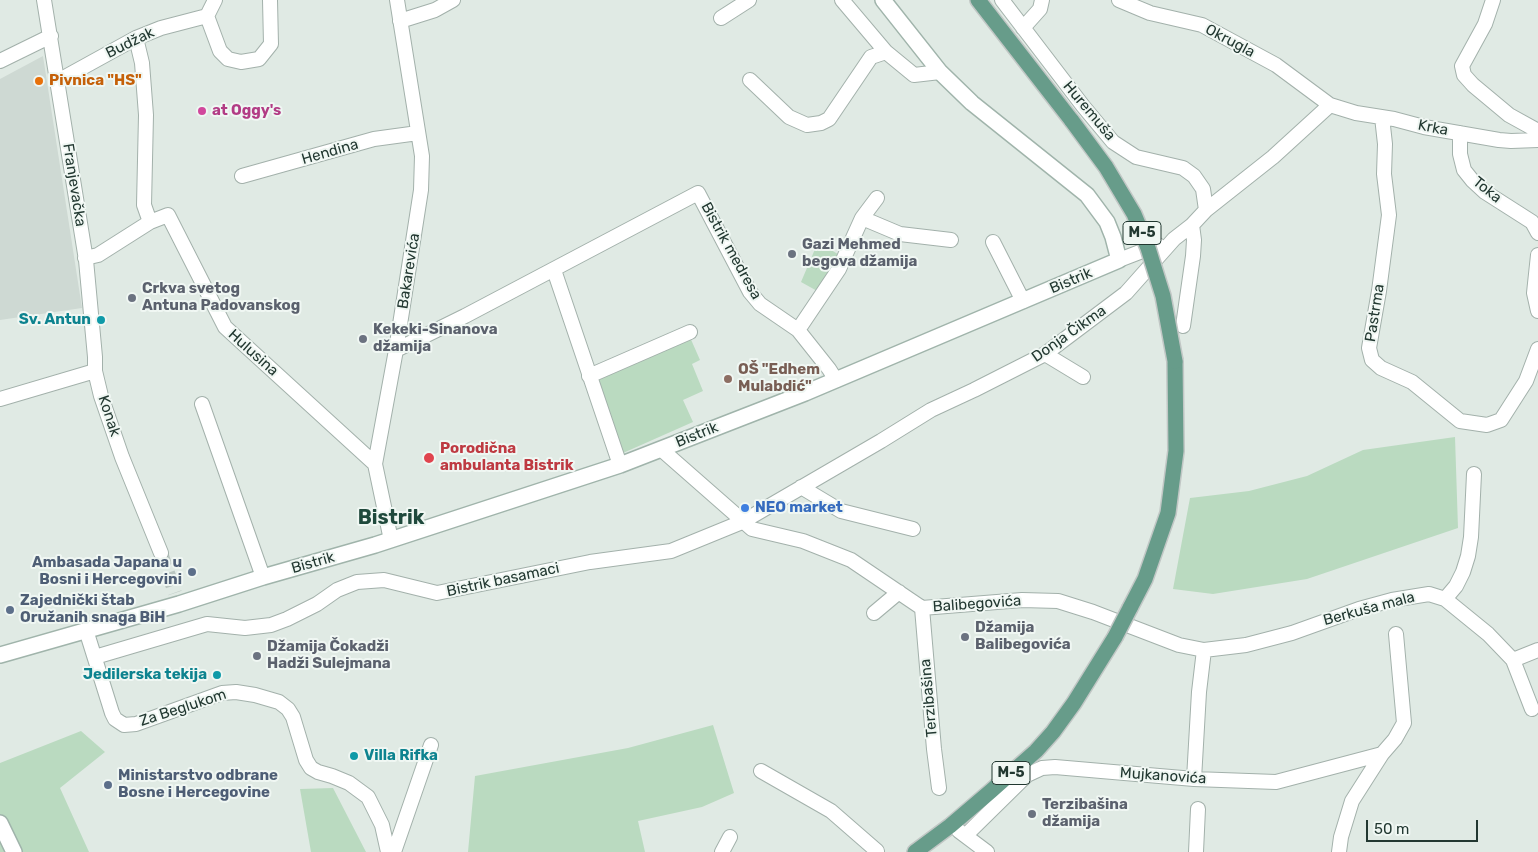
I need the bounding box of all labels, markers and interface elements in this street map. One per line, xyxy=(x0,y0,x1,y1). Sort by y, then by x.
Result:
street label: Okrugla xyxy=(1202,20,1258,62)
street label: Budžak xyxy=(103,24,157,62)
place label: Pivnica "HS" xyxy=(49,72,142,90)
marker: Pivnica "HS" xyxy=(33,75,45,87)
street label: Huremuša xyxy=(1059,78,1119,144)
place label: at Oggy's xyxy=(212,102,281,120)
marker: at Oggy's xyxy=(196,105,208,117)
street label: Krka xyxy=(1416,116,1450,140)
street label: Hendina xyxy=(300,135,360,169)
street label: Franjevačka xyxy=(59,142,89,228)
street label: Toka xyxy=(1469,173,1505,207)
street label: Bistrik medresa xyxy=(697,199,765,303)
road number: M-5 xyxy=(1123,222,1161,244)
street label: Bakarevića xyxy=(394,232,424,310)
place label: Gazi Mehmed begova džamija xyxy=(802,236,917,271)
marker: Gazi Mehmed begova džamija xyxy=(786,248,798,260)
street label: Bistrik xyxy=(1047,264,1095,298)
place label: Crkva svetog Antuna Padovanskog xyxy=(142,280,300,315)
street label: Pastrma xyxy=(1362,283,1388,343)
marker: Crkva svetog Antuna Padovanskog xyxy=(126,292,138,304)
street label: Donja Čikma xyxy=(1028,302,1110,366)
place label: Sv. Antun xyxy=(19,311,91,329)
marker: Sv. Antun xyxy=(95,314,107,326)
place label: Kekeki-Sinanova džamija xyxy=(373,321,498,356)
street label: Hulusina xyxy=(224,326,282,380)
marker: Kekeki-Sinanova džamija xyxy=(357,333,369,345)
place label: OŠ "Edhem Mulabdić" xyxy=(738,361,820,396)
marker: OŠ "Edhem Mulabdić" xyxy=(722,373,734,385)
street label: Konak xyxy=(94,393,124,439)
street label: Bistrik xyxy=(673,418,721,452)
place label: Porodična ambulanta Bistrik xyxy=(440,440,573,475)
marker: Porodična ambulanta Bistrik xyxy=(422,451,436,465)
place label: NEO market xyxy=(755,499,843,517)
marker: NEO market xyxy=(739,502,751,514)
district label: Bistrik xyxy=(358,506,424,530)
street label: Bistrik xyxy=(289,548,337,578)
place label: Ambasada Japana u Bosni i Hercegovini xyxy=(32,554,182,589)
street label: Bistrik basamaci xyxy=(445,559,561,601)
marker: Ambasada Japana u Bosni i Hercegovini xyxy=(186,566,198,578)
street label: Berkuša mala xyxy=(1321,588,1417,630)
place label: Zajednički štab Oružanih snaga BiH xyxy=(20,592,165,627)
street label: Balibegovića xyxy=(932,592,1022,616)
marker: Zajednički štab Oružanih snaga BiH xyxy=(4,604,16,616)
place label: Džamija Balibegovića xyxy=(975,619,1071,654)
marker: Džamija Balibegovića xyxy=(959,631,971,643)
place label: Džamija Čokadži Hadži Sulejmana xyxy=(267,638,391,673)
marker: Džamija Čokadži Hadži Sulejmana xyxy=(251,650,263,662)
street label: Terzibašina xyxy=(917,658,941,738)
place label: Jedilerska tekija xyxy=(83,666,207,684)
marker: Jedilerska tekija xyxy=(211,669,223,681)
street label: Za Beglukom xyxy=(137,685,229,731)
place label: Villa Rifka xyxy=(364,747,438,765)
marker: Villa Rifka xyxy=(348,750,360,762)
road number: M-5 xyxy=(992,761,1030,784)
street label: Mujkanovića xyxy=(1119,764,1207,788)
place label: Ministarstvo odbrane Bosne i Hercegovine xyxy=(118,767,278,802)
marker: Ministarstvo odbrane Bosne i Hercegovine xyxy=(102,779,114,791)
place label: Terzibašina džamija xyxy=(1042,796,1128,831)
marker: Terzibašina džamija xyxy=(1026,808,1038,820)
scale bar xyxy=(1368,810,1480,842)
text: 50 m xyxy=(1374,820,1409,838)

